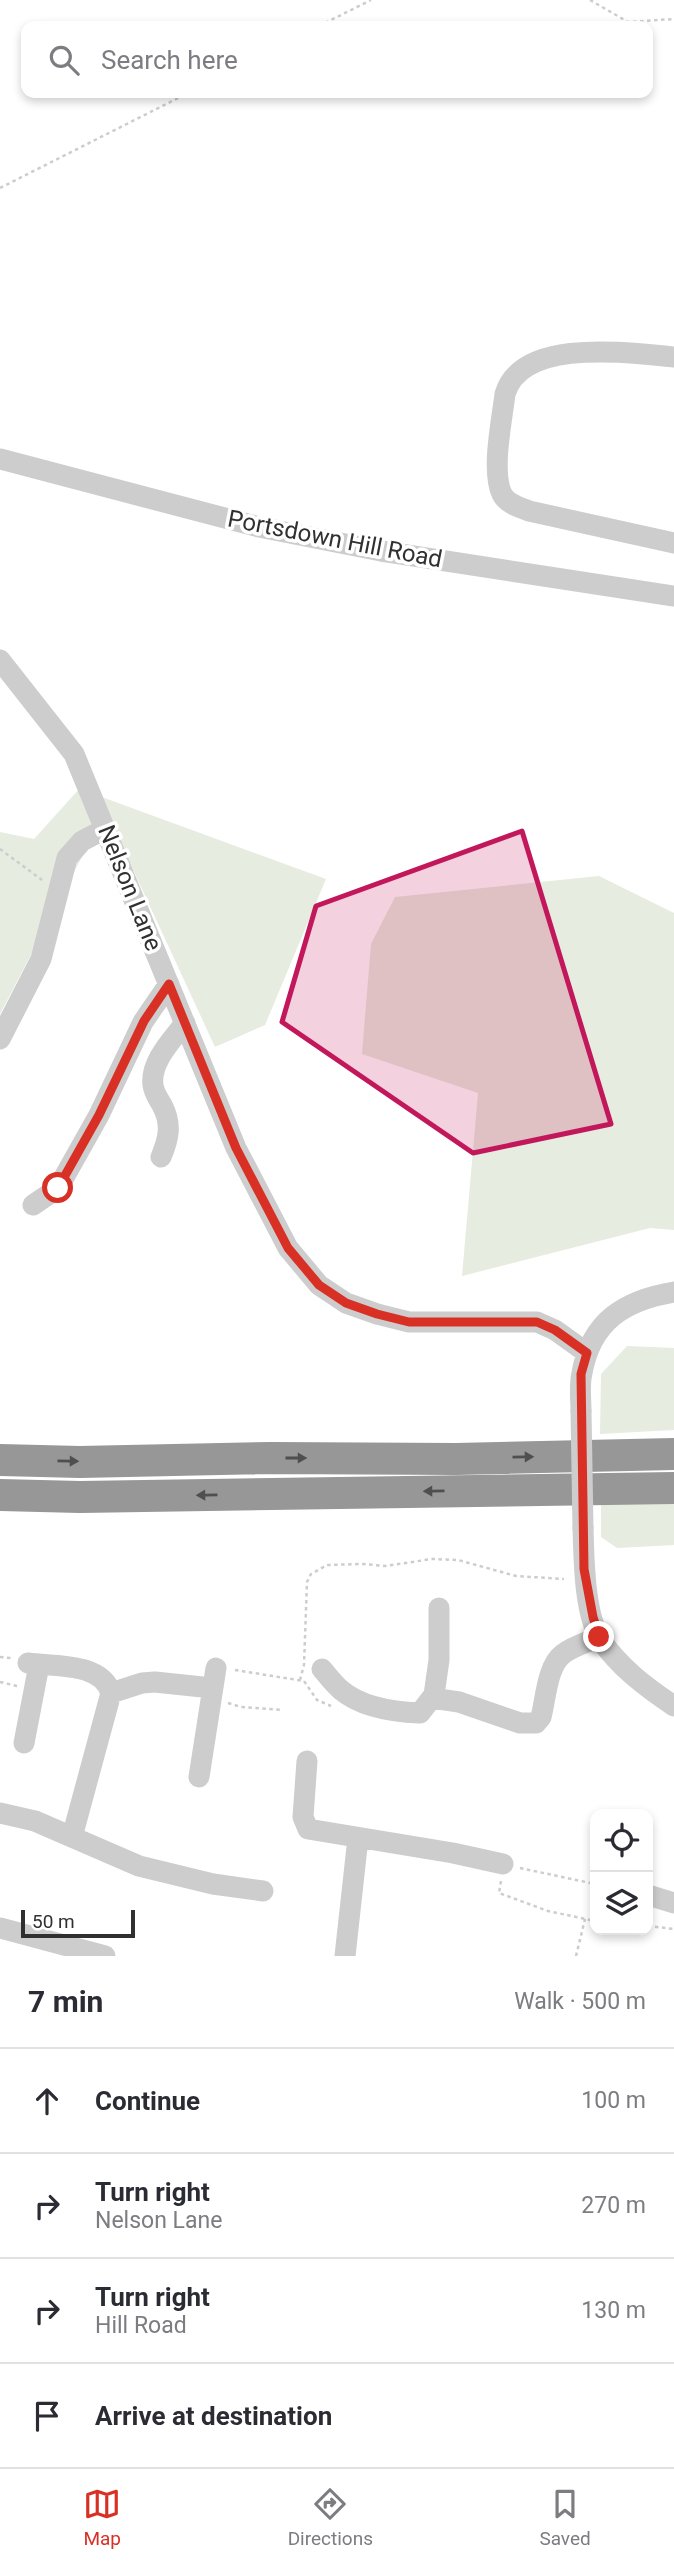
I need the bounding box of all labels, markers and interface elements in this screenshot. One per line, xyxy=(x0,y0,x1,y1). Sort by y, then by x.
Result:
search box xyxy=(21,21,653,98)
icon: search xyxy=(45,41,83,79)
text: Search here xyxy=(101,45,238,75)
street label: Portsdown Hill Road xyxy=(225,504,445,574)
street label: Nelson Lane xyxy=(92,821,168,955)
route start xyxy=(42,1172,73,1203)
one-way arrow xyxy=(512,1451,534,1463)
one-way arrow xyxy=(285,1452,307,1464)
one-way arrow xyxy=(57,1456,79,1467)
one-way arrow xyxy=(423,1485,445,1496)
one-way arrow xyxy=(196,1489,218,1501)
route end xyxy=(583,1621,614,1652)
map controls xyxy=(590,1809,653,1935)
button: locate xyxy=(590,1809,653,1872)
button: layers xyxy=(590,1872,653,1935)
scale bar xyxy=(21,1907,135,1939)
text: 50 m xyxy=(32,1910,75,1933)
text: 7 min xyxy=(28,1984,103,2019)
text: Walk · 500 m xyxy=(514,1988,646,2015)
icon: ahead xyxy=(28,2082,66,2120)
text: Continue xyxy=(95,2086,200,2116)
text: 100 m xyxy=(581,2087,646,2114)
text: Turn right xyxy=(95,2177,210,2207)
icon: right xyxy=(28,2187,66,2225)
text: 270 m xyxy=(581,2192,646,2219)
text: Nelson Lane xyxy=(95,2207,222,2234)
text: Turn right xyxy=(95,2282,210,2312)
icon: right xyxy=(28,2292,66,2330)
text: 130 m xyxy=(581,2297,646,2324)
text: Hill Road xyxy=(95,2312,187,2339)
icon: arrive xyxy=(28,2397,66,2435)
text: Arrive at destination xyxy=(95,2401,332,2431)
tab: Map xyxy=(83,2485,121,2550)
tab: Directions xyxy=(288,2485,373,2550)
tab: Saved xyxy=(539,2485,591,2550)

